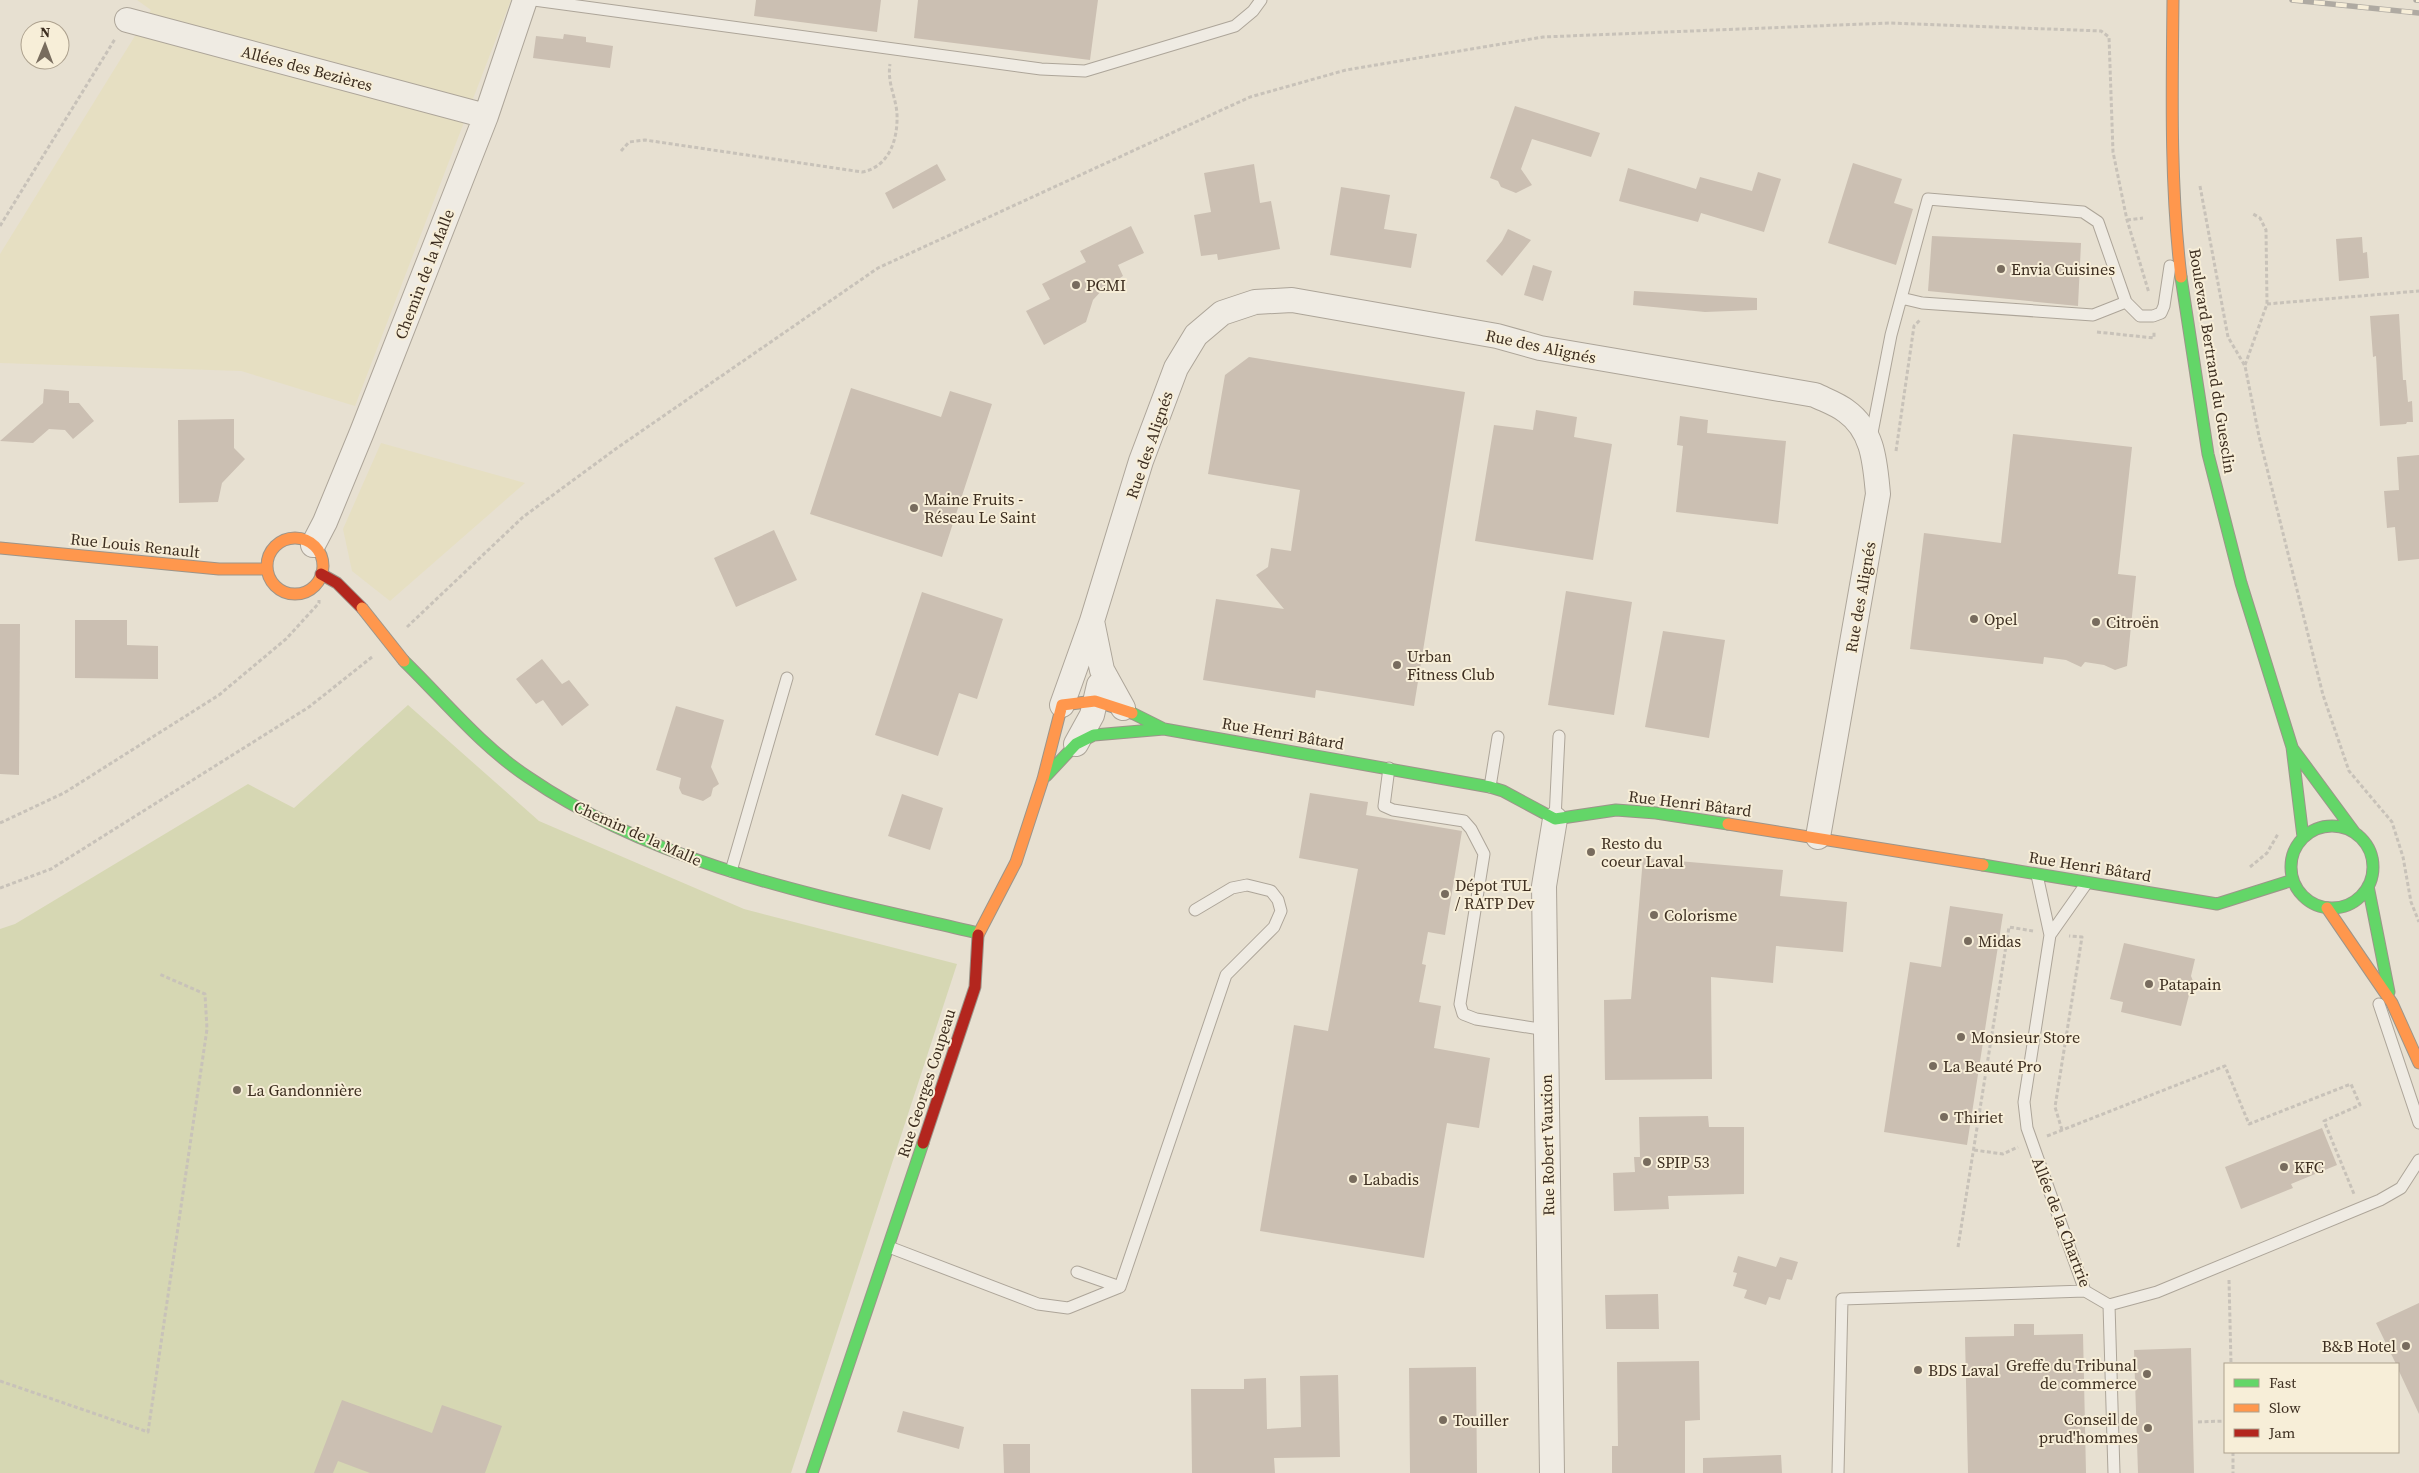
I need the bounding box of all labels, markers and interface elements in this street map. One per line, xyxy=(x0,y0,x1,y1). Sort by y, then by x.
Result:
north arrow xyxy=(20,20,70,70)
text: N xyxy=(40,22,51,42)
street label: Allées des Bezières xyxy=(239,40,375,96)
street label: Chemin de la Malle xyxy=(389,206,459,342)
street label: Boulevard Bertrand du Guesclin xyxy=(2184,247,2242,475)
place label: Envia Cuisines xyxy=(2011,258,2115,280)
marker: Envia Cuisines xyxy=(1995,263,2007,275)
place label: PCMI xyxy=(1086,274,1126,296)
marker: PCMI xyxy=(1070,279,1082,291)
street label: Rue des Alignés xyxy=(1484,324,1598,368)
street label: Rue des Alignés xyxy=(1120,388,1178,502)
place label: Maine Fruits - Réseau Le Saint xyxy=(924,488,1037,528)
marker: Maine Fruits - Réseau Le Saint xyxy=(908,502,920,514)
street label: Rue Louis Renault xyxy=(69,527,201,563)
street label: Rue des Alignés xyxy=(1839,540,1881,654)
place label: Opel xyxy=(1984,608,2018,630)
place label: Citroën xyxy=(2106,611,2160,633)
marker: Opel xyxy=(1968,613,1980,625)
marker: Citroën xyxy=(2090,616,2102,628)
place label: Urban Fitness Club xyxy=(1407,645,1495,685)
marker: Urban Fitness Club xyxy=(1391,659,1403,671)
street label: Rue Henri Bâtard xyxy=(1220,711,1346,755)
street label: Rue Henri Bâtard xyxy=(1627,785,1753,821)
street label: Chemin de la Malle xyxy=(571,795,705,871)
place label: Resto du coeur Laval xyxy=(1601,832,1684,872)
street label: Rue Henri Bâtard xyxy=(2027,845,2153,887)
marker: Resto du coeur Laval xyxy=(1585,846,1597,858)
place label: Dépot TUL / RATP Dev xyxy=(1455,874,1535,914)
marker: Dépot TUL / RATP Dev xyxy=(1439,888,1451,900)
place label: Colorisme xyxy=(1664,904,1737,926)
marker: Colorisme xyxy=(1648,909,1660,921)
place label: Midas xyxy=(1978,930,2021,952)
marker: Midas xyxy=(1962,935,1974,947)
place label: Patapain xyxy=(2159,973,2222,995)
marker: Patapain xyxy=(2143,978,2155,990)
street label: Rue Georges Coupeau xyxy=(892,1006,960,1160)
place label: Monsieur Store xyxy=(1971,1026,2080,1048)
marker: Monsieur Store xyxy=(1955,1031,1967,1043)
place label: La Beauté Pro xyxy=(1943,1055,2042,1077)
marker: La Beauté Pro xyxy=(1927,1060,1939,1072)
street label: Rue Robert Vauxion xyxy=(1535,1074,1559,1216)
place label: La Gandonnière xyxy=(247,1079,362,1101)
marker: La Gandonnière xyxy=(231,1084,243,1096)
place label: Thiriet xyxy=(1954,1106,2004,1128)
marker: Thiriet xyxy=(1938,1111,1950,1123)
place label: SPIP 53 xyxy=(1657,1151,1709,1173)
street label: Allée de la Chartrie xyxy=(2027,1154,2097,1290)
marker: SPIP 53 xyxy=(1641,1156,1653,1168)
place label: KFC xyxy=(2294,1156,2324,1178)
marker: KFC xyxy=(2278,1161,2290,1173)
place label: Labadis xyxy=(1363,1168,1419,1190)
marker: Labadis xyxy=(1347,1173,1359,1185)
place label: B&B Hotel xyxy=(2322,1335,2396,1357)
marker: B&B Hotel xyxy=(2400,1340,2412,1352)
place label: Greffe du Tribunal de commerce xyxy=(2006,1354,2137,1394)
place label: BDS Laval xyxy=(1928,1359,1999,1381)
legend xyxy=(2224,1363,2399,1453)
marker: BDS Laval xyxy=(1912,1364,1924,1376)
marker: Greffe du Tribunal de commerce xyxy=(2141,1368,2153,1380)
text: Fast xyxy=(2269,1372,2296,1393)
text: Slow xyxy=(2269,1397,2301,1418)
place label: Conseil de prud'hommes xyxy=(2039,1408,2138,1448)
place label: Touiller xyxy=(1453,1409,1509,1431)
marker: Touiller xyxy=(1437,1414,1449,1426)
marker: Conseil de prud'hommes xyxy=(2142,1422,2154,1434)
text: Jam xyxy=(2268,1422,2296,1443)

